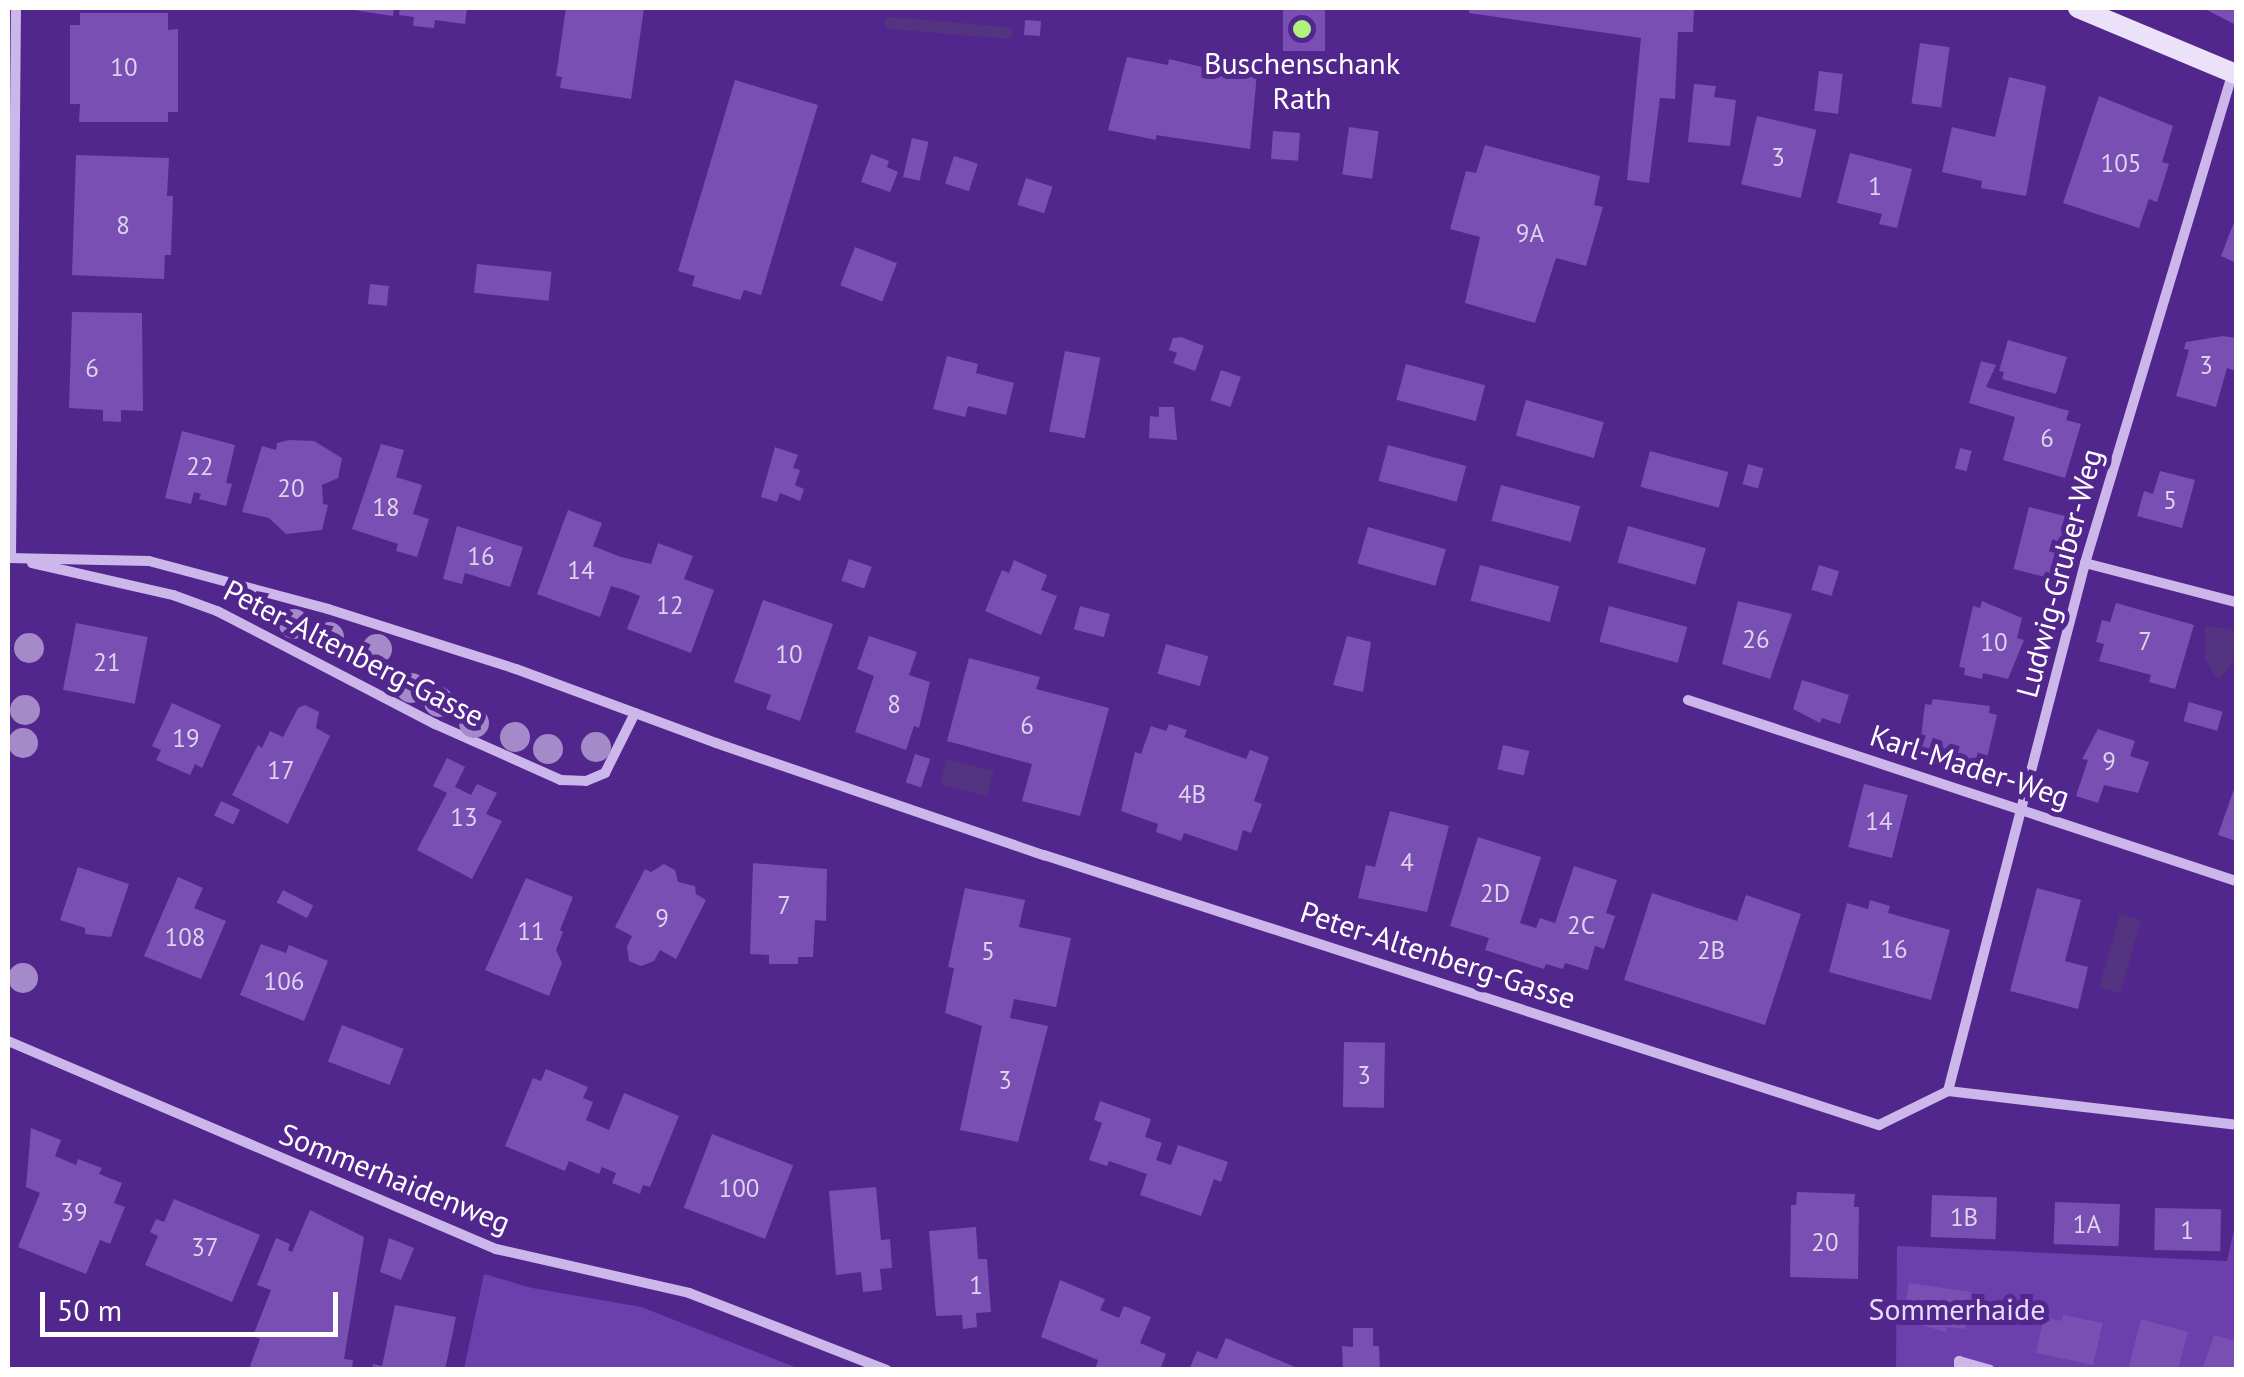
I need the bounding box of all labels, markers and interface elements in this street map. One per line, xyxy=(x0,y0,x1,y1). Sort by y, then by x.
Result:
marker: Buschenschank Rath xyxy=(1291,18,1313,40)
place label: Buschenschank Rath xyxy=(1204,45,1400,116)
house number: 10 xyxy=(110,52,138,82)
house number: 3 xyxy=(1771,142,1785,172)
house number: 105 xyxy=(2101,148,2141,178)
house number: 1 xyxy=(1868,171,1882,201)
house number: 8 xyxy=(116,210,130,240)
house number: 9A xyxy=(1516,218,1544,248)
house number: 3 xyxy=(2199,350,2213,380)
house number: 6 xyxy=(85,353,99,383)
house number: 6 xyxy=(2040,423,2054,453)
street label: Ludwig-Gruber-Weg xyxy=(2008,445,2110,701)
house number: 22 xyxy=(186,451,214,481)
house number: 20 xyxy=(277,473,305,503)
house number: 5 xyxy=(2163,485,2177,515)
house number: 18 xyxy=(372,492,400,522)
house number: 16 xyxy=(467,541,495,571)
house number: 14 xyxy=(567,555,595,585)
street label: Peter-Altenberg-Gasse xyxy=(218,572,490,734)
house number: 12 xyxy=(656,590,684,620)
house number: 26 xyxy=(1742,624,1770,654)
house number: 7 xyxy=(2138,626,2152,656)
house number: 10 xyxy=(1980,627,2008,657)
house number: 10 xyxy=(775,639,803,669)
house number: 21 xyxy=(93,647,121,677)
house number: 8 xyxy=(887,689,901,719)
house number: 6 xyxy=(1020,710,1034,740)
street label: Karl-Mader-Weg xyxy=(1866,717,2074,815)
house number: 19 xyxy=(172,723,200,753)
house number: 9 xyxy=(2102,746,2116,776)
house number: 17 xyxy=(267,755,295,785)
house number: 4B xyxy=(1178,779,1206,809)
house number: 13 xyxy=(450,802,478,832)
house number: 14 xyxy=(1865,806,1893,836)
house number: 4 xyxy=(1400,847,1414,877)
house number: 2D xyxy=(1480,878,1510,908)
house number: 7 xyxy=(777,890,791,920)
street label: Peter-Altenberg-Gasse xyxy=(1296,894,1580,1016)
house number: 9 xyxy=(655,903,669,933)
house number: 2C xyxy=(1567,910,1595,940)
house number: 11 xyxy=(517,916,545,946)
house number: 108 xyxy=(165,922,205,952)
house number: 16 xyxy=(1880,934,1908,964)
house number: 2B xyxy=(1697,935,1725,965)
house number: 5 xyxy=(981,936,995,966)
house number: 106 xyxy=(264,966,304,996)
house number: 3 xyxy=(1357,1060,1371,1090)
house number: 3 xyxy=(998,1065,1012,1095)
street label: Sommerhaidenweg xyxy=(274,1115,516,1241)
house number: 100 xyxy=(719,1173,759,1203)
house number: 39 xyxy=(60,1197,88,1227)
house number: 1B xyxy=(1950,1202,1978,1232)
house number: 1A xyxy=(2073,1209,2101,1239)
house number: 1 xyxy=(2180,1215,2194,1245)
house number: 20 xyxy=(1811,1227,1839,1257)
house number: 37 xyxy=(191,1232,219,1262)
house number: 1 xyxy=(969,1270,983,1300)
scale bar xyxy=(45,1272,342,1334)
text: 50 m xyxy=(57,1290,122,1329)
park label: Sommerhaide xyxy=(1869,1291,2045,1327)

